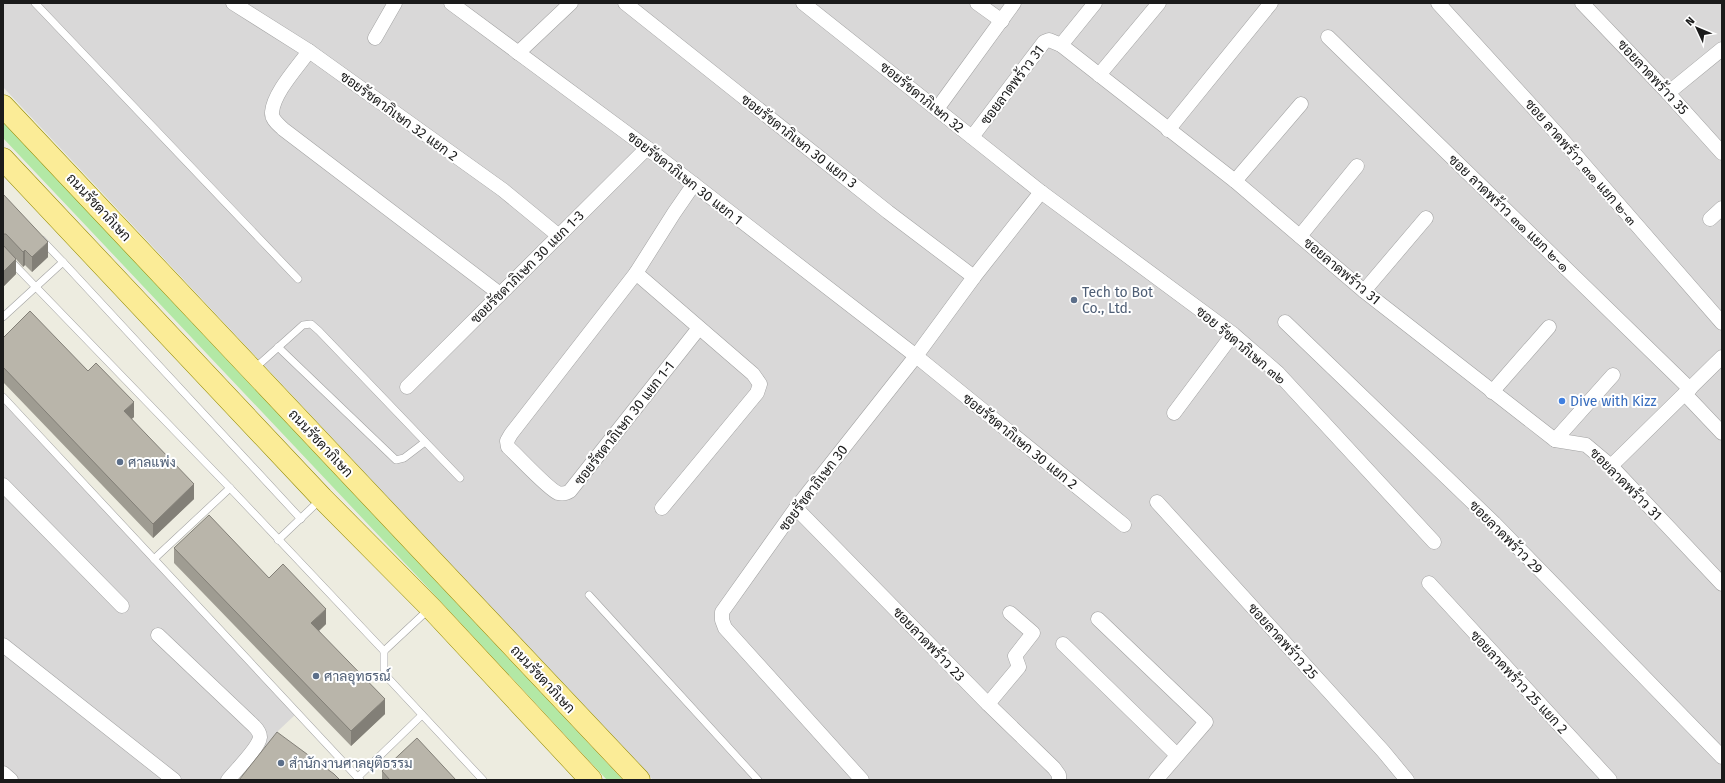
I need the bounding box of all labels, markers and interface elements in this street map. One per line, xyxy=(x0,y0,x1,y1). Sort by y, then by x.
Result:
north arrow xyxy=(1677,8,1717,48)
text: N xyxy=(1683,14,1697,29)
street label: ซอยลาดพร้าว 35 xyxy=(1613,36,1693,118)
street label: ซอยลาดพร้าว 31 xyxy=(976,42,1048,128)
street label: ซอยรัชดาภิเษก 32 xyxy=(876,58,967,137)
street label: ซอยรัชดาภิเษก 32 แยก 2 xyxy=(336,68,461,165)
street label: ซอยรัชดาภิเษก 30 แยก 3 xyxy=(737,91,860,192)
street label: ซอย ลาดพร้าว ๓๑ แยก ๒-๓ xyxy=(1521,95,1641,229)
street label: ซอยรัชดาภิเษก 30 แยก 1 xyxy=(624,128,746,229)
street label: ซอย ลาดพร้าว ๓๑ แยก ๒-๑ xyxy=(1445,150,1573,276)
street label: ถนนรัชดาภิเษก xyxy=(63,170,134,245)
street label: ซอยรัชดาภิเษก 30 แยก 1-3 xyxy=(467,207,588,328)
street label: ซอยลาดพร้าว 31 xyxy=(1300,233,1384,309)
place label: Tech to Bot Co., Ltd. xyxy=(1082,284,1154,317)
marker: Tech to Bot Co., Ltd. xyxy=(1069,295,1079,305)
street label: ซอย รัชดาภิเษก ๓๒ xyxy=(1192,303,1289,388)
street label: ซอยรัชดาภิเษก 30 แยก 1-1 xyxy=(571,358,678,489)
street label: ซอยรัชดาภิเษก 30 แยก 2 xyxy=(959,390,1081,493)
place label: Dive with Kizz xyxy=(1570,393,1657,410)
marker: Dive with Kizz xyxy=(1557,396,1567,406)
street label: ถนนรัชดาภิเษก xyxy=(285,406,356,481)
street label: ซอยรัชดาภิเษก 30 xyxy=(775,441,852,535)
street label: ซอยลาดพร้าว 31 xyxy=(1586,444,1666,524)
place label: ศาลแพ่ง xyxy=(128,454,176,471)
marker: ศาลแพ่ง xyxy=(115,457,125,467)
street label: ซอยลาดพร้าว 29 xyxy=(1465,496,1547,578)
street label: ซอยลาดพร้าว 25 xyxy=(1244,599,1322,683)
street label: ซอยลาดพร้าว 23 xyxy=(889,603,969,685)
street label: ซอยลาดพร้าว 25 แยก 2 xyxy=(1466,626,1572,738)
street label: ถนนรัชดาภิเษก xyxy=(507,642,578,717)
place label: ศาลอุทธรณ์ xyxy=(324,667,391,686)
marker: ศาลอุทธรณ์ xyxy=(311,671,321,681)
place label: สำนักงานศาลยุติธรรม xyxy=(289,755,413,773)
marker: สำนักงานศาลยุติธรรม xyxy=(276,758,286,768)

